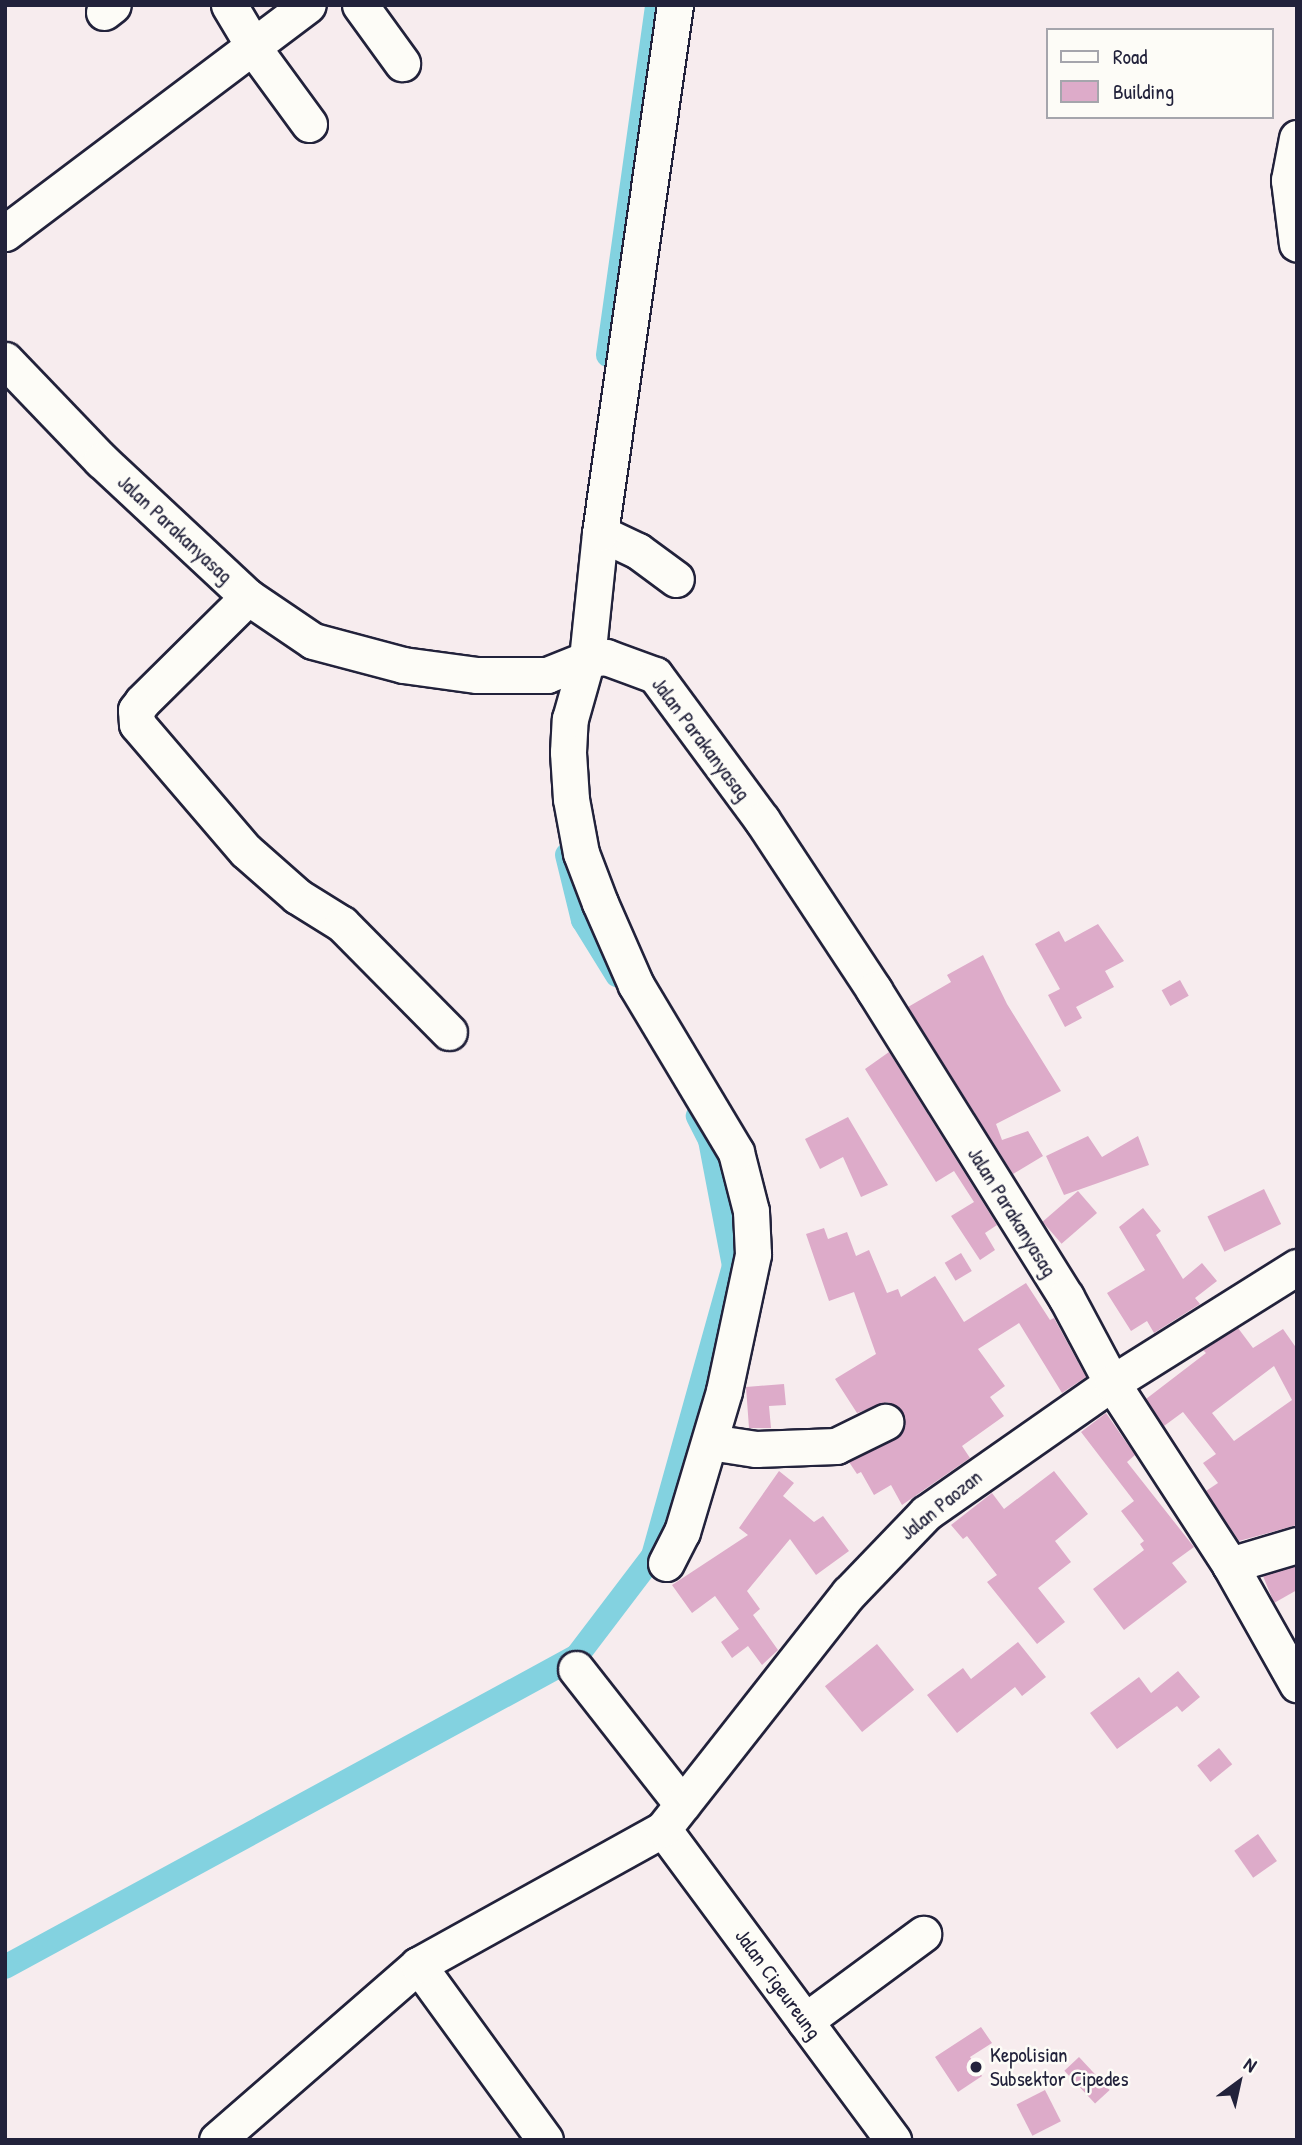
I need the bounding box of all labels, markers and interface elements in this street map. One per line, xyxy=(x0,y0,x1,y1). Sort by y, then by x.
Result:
legend xyxy=(1046,28,1274,119)
text: Road xyxy=(1113,42,1147,71)
text: Building xyxy=(1113,77,1174,106)
street label: Jalan Parakanyasag xyxy=(112,469,238,589)
street label: Jalan Parakanyasag xyxy=(646,672,756,806)
street label: Jalan Parakanyasag xyxy=(962,1143,1062,1281)
street label: Jalan Paozan xyxy=(895,1464,987,1546)
street label: Jalan Cigeureung xyxy=(730,1924,826,2044)
place label: Kepolisian Subsektor Cipedes xyxy=(990,2042,1129,2092)
north arrow xyxy=(1204,2047,1274,2117)
text: N xyxy=(1239,2051,1262,2078)
marker: Kepolisian Subsektor Cipedes xyxy=(968,2059,984,2075)

